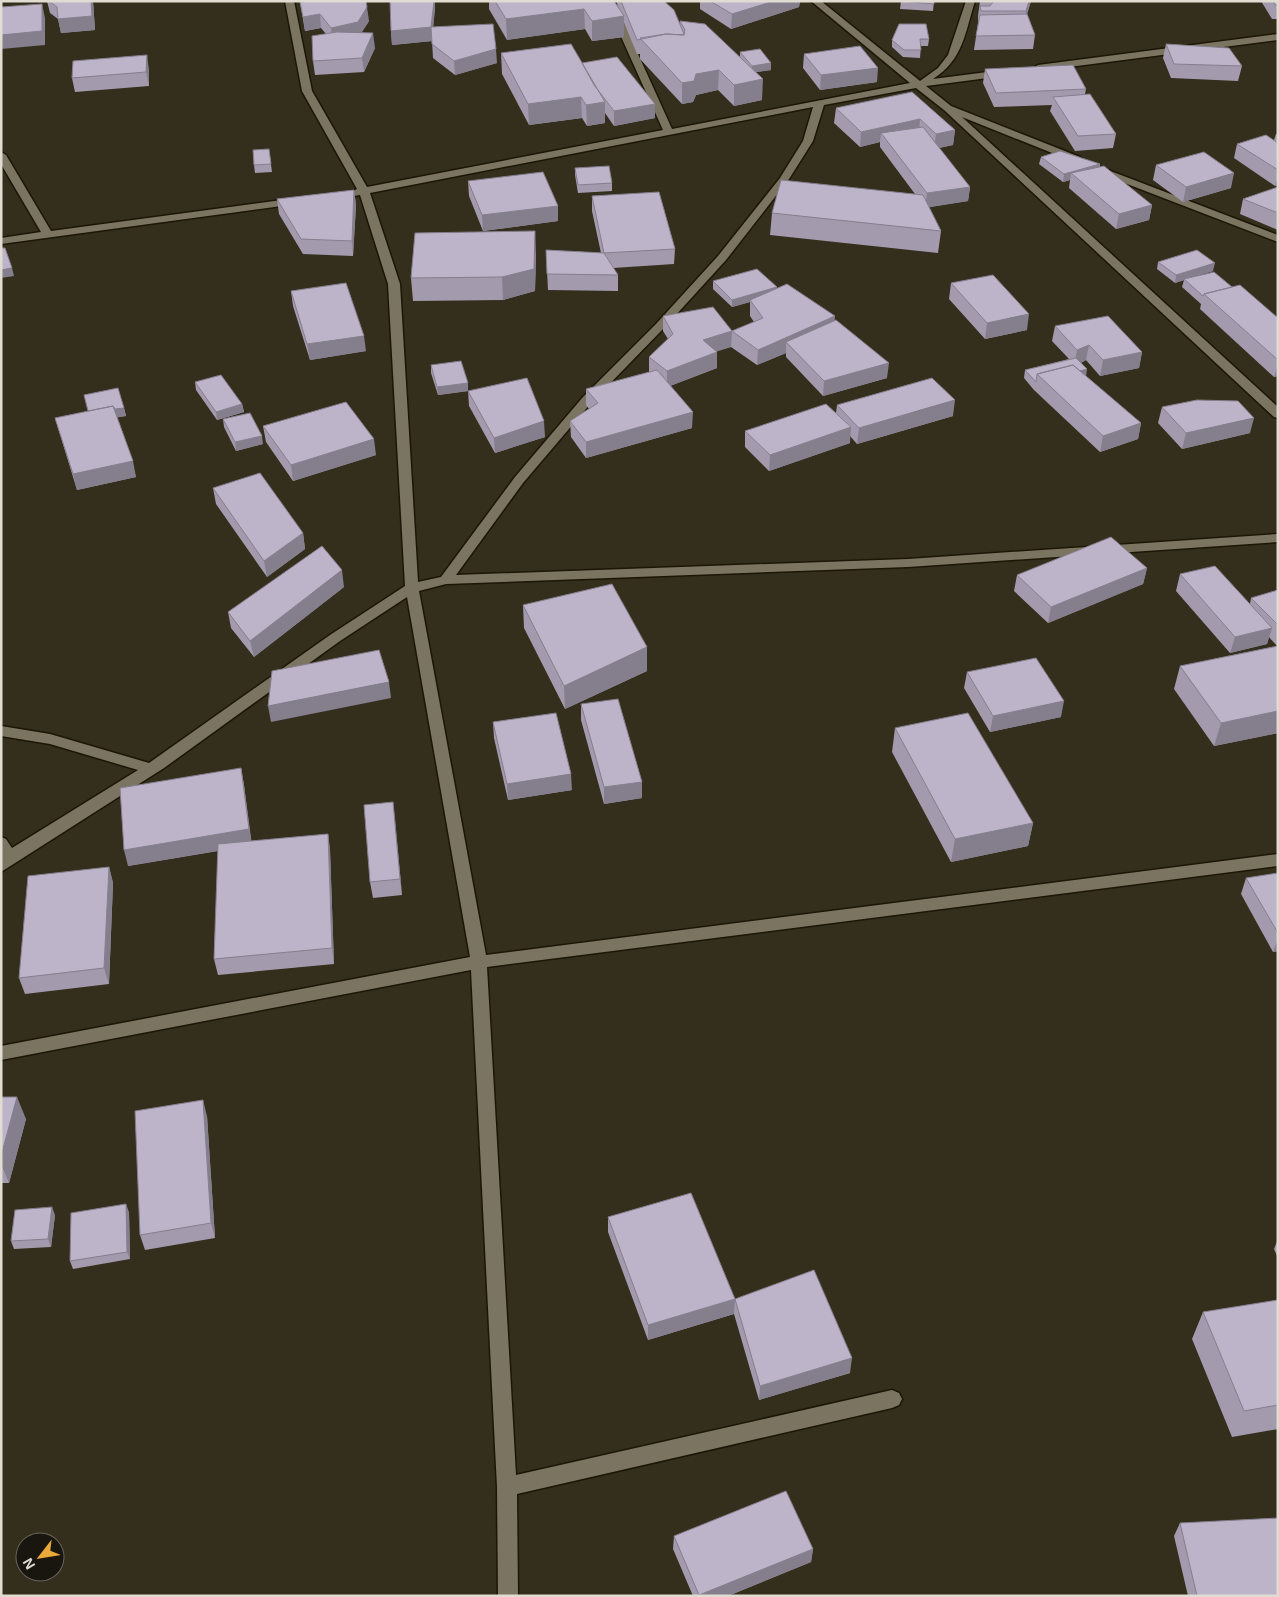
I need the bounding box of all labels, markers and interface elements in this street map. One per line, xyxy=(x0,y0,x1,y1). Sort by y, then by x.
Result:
north arrow xyxy=(15,1532,65,1582)
text: N xyxy=(19,1555,38,1572)

